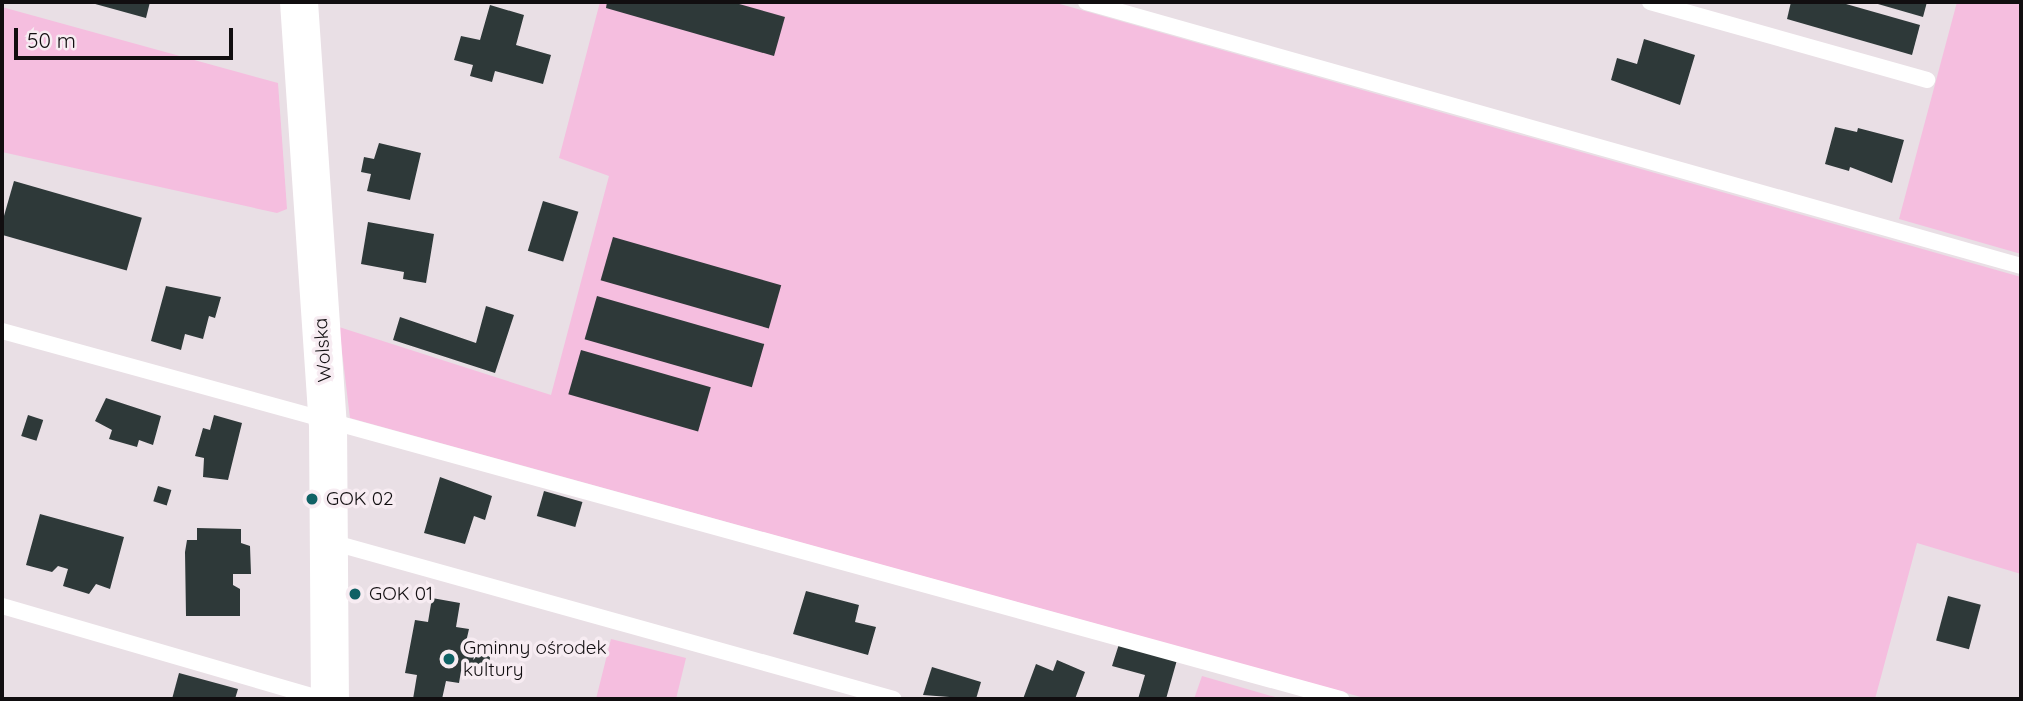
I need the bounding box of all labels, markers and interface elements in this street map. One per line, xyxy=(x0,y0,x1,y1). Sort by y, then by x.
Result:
scale bar xyxy=(18,14,236,58)
text: 50 m xyxy=(27,27,76,53)
street label: Wolska xyxy=(309,317,337,383)
place label: GOK 02 xyxy=(326,488,394,510)
marker: GOK 02 xyxy=(304,491,320,507)
place label: GOK 01 xyxy=(369,583,433,605)
marker: GOK 01 xyxy=(347,586,363,602)
place label: Gminny ośrodek kultury xyxy=(463,637,607,681)
marker: Gminny ośrodek kultury xyxy=(441,651,457,667)

